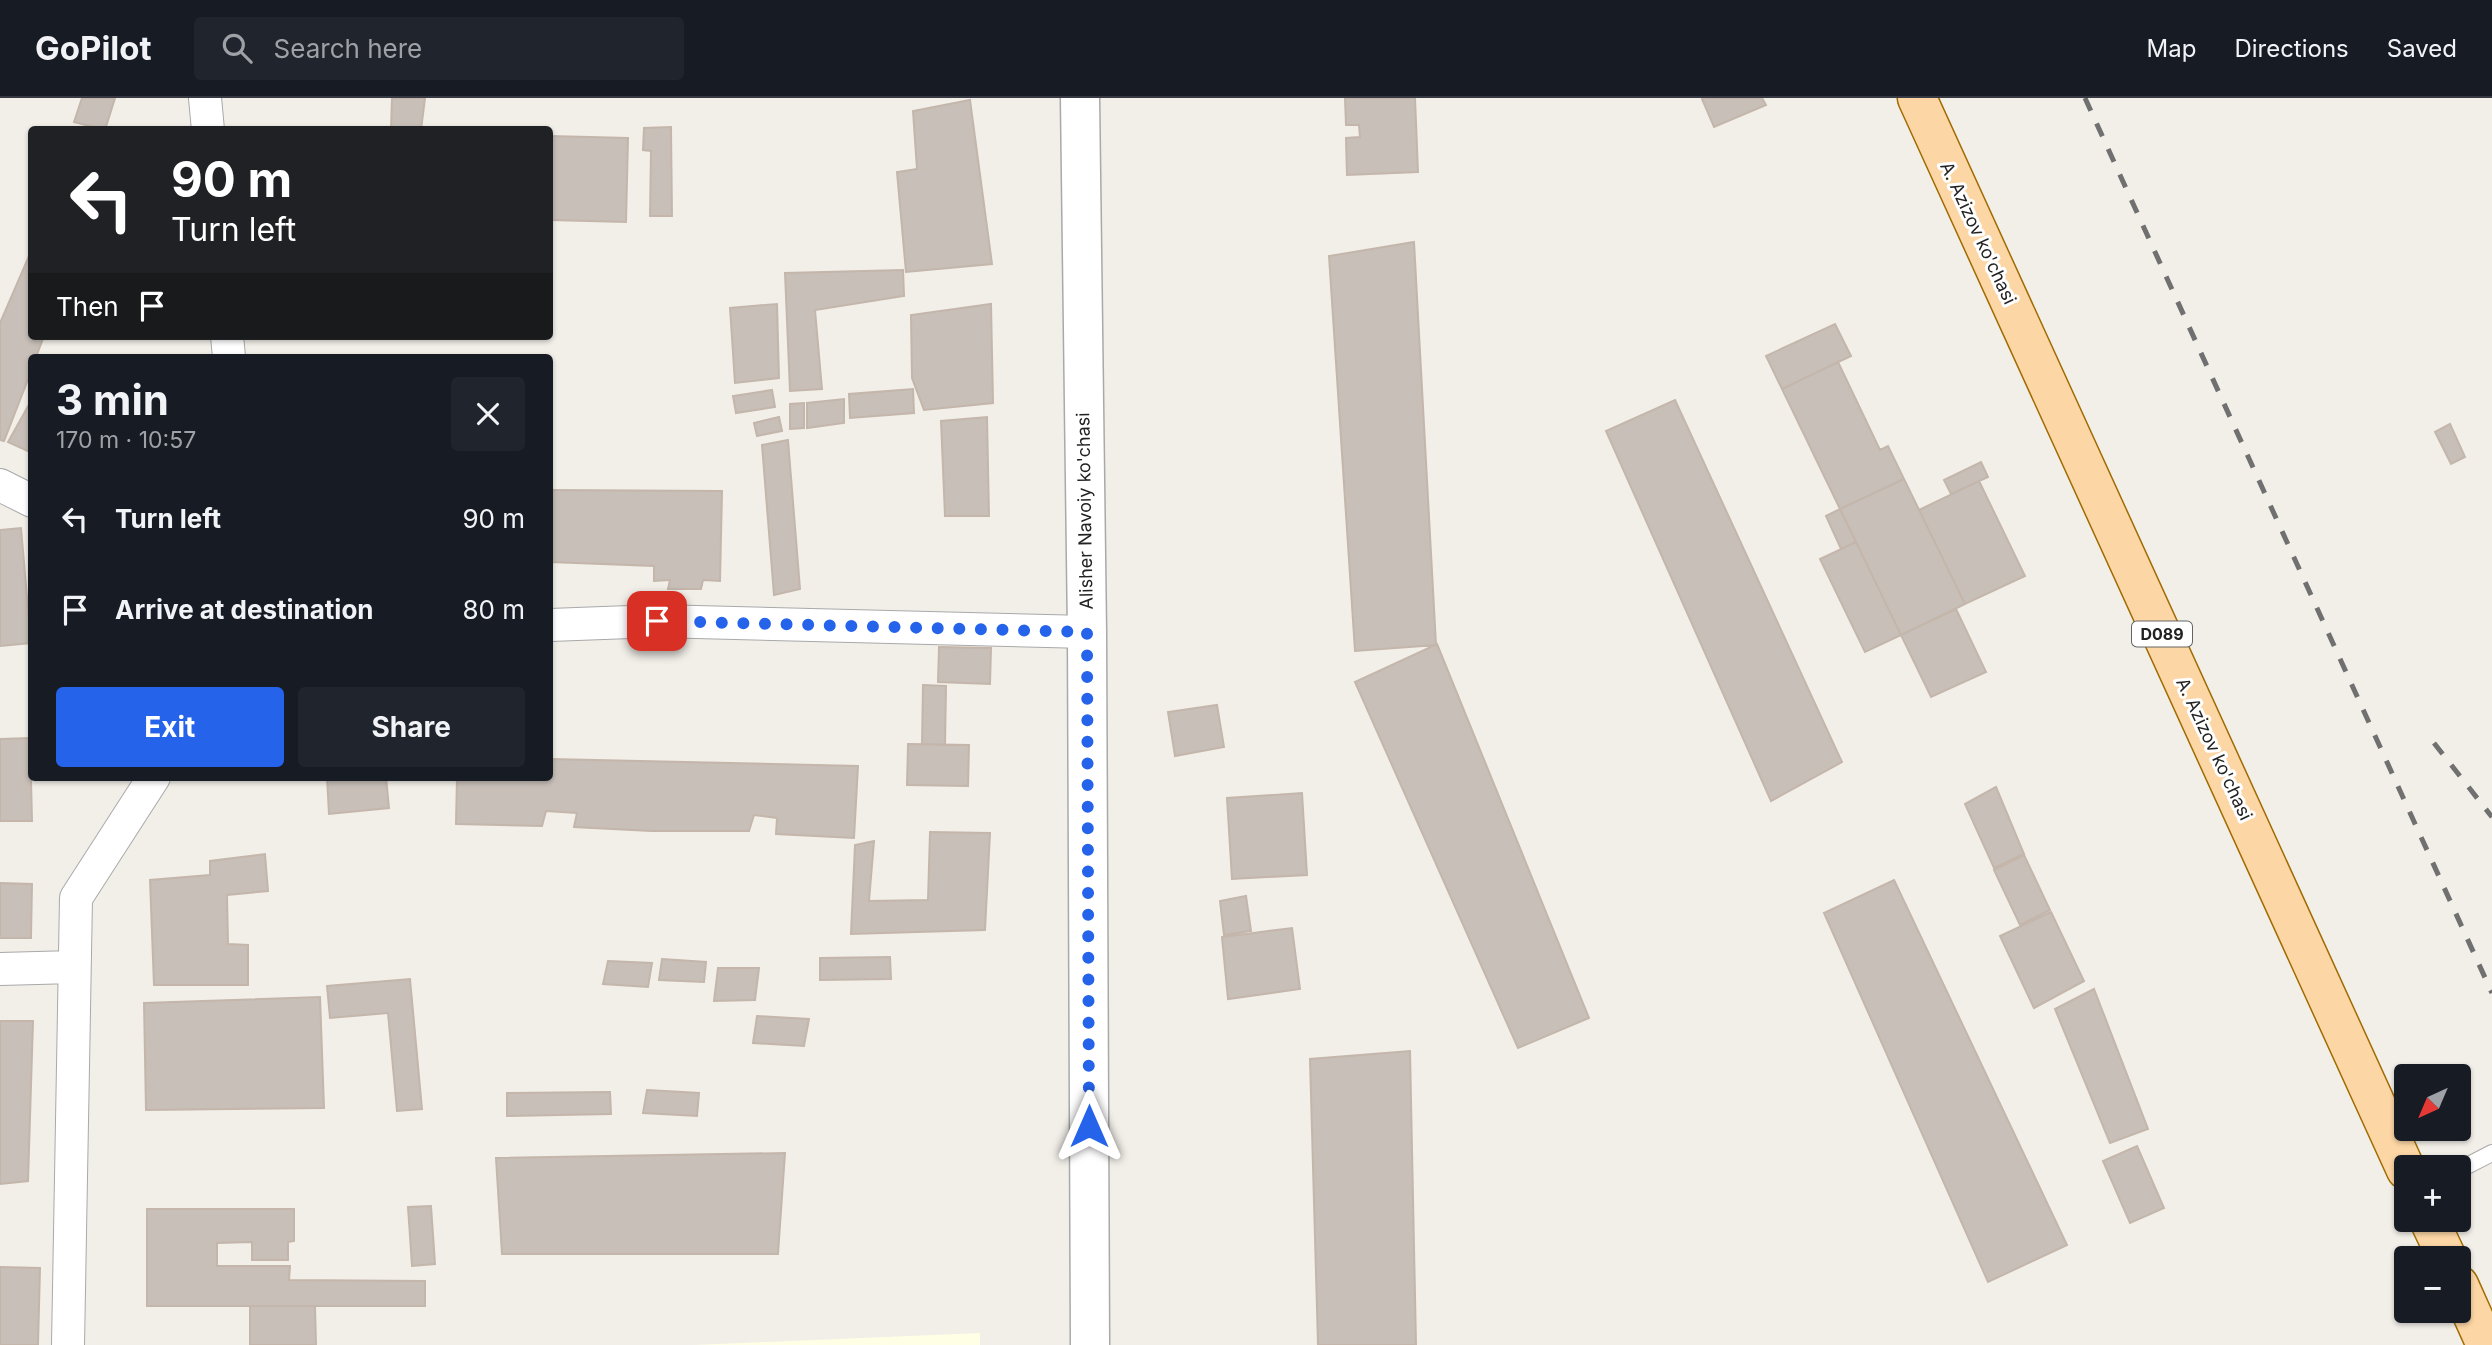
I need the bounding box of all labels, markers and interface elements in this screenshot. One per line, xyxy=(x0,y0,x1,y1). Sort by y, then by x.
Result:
search box xyxy=(194,17,684,80)
text: GoPilot xyxy=(35,28,152,68)
icon: search xyxy=(218,29,256,67)
text: Search here xyxy=(274,33,422,64)
text: Map xyxy=(2147,34,2196,63)
text: Directions xyxy=(2234,34,2349,63)
text: Saved xyxy=(2387,34,2457,63)
text: 90 m xyxy=(171,150,292,209)
icon: left xyxy=(56,154,147,245)
street label: A. Azizov ko'chasi xyxy=(1936,158,2021,307)
text: Turn left xyxy=(171,210,296,249)
icon: arrive xyxy=(133,287,171,325)
text: Then xyxy=(56,291,119,322)
text: 3 min xyxy=(56,374,169,425)
button: close xyxy=(451,377,525,451)
street label: Alisher Navoiy ko'chasi xyxy=(1072,412,1097,610)
text: 170 m · 10:57 xyxy=(56,426,196,454)
icon: left xyxy=(56,500,94,538)
text: Turn left xyxy=(115,503,221,534)
text: 90 m xyxy=(462,503,525,534)
icon: arrive xyxy=(56,591,94,629)
pin xyxy=(627,591,687,651)
text: Arrive at destination xyxy=(115,594,374,625)
text: 80 m xyxy=(462,594,525,625)
icon: arrive xyxy=(638,602,676,640)
road number: D089 xyxy=(2132,622,2192,646)
street label: A. Azizov ko'chasi xyxy=(2172,674,2257,823)
button: Exit xyxy=(56,687,284,767)
button: Share xyxy=(298,687,525,767)
north arrow xyxy=(2394,1064,2471,1141)
map controls xyxy=(2394,1064,2471,1323)
position arrow xyxy=(1052,1089,1126,1163)
button: + xyxy=(2394,1155,2471,1232)
button: − xyxy=(2394,1246,2471,1323)

